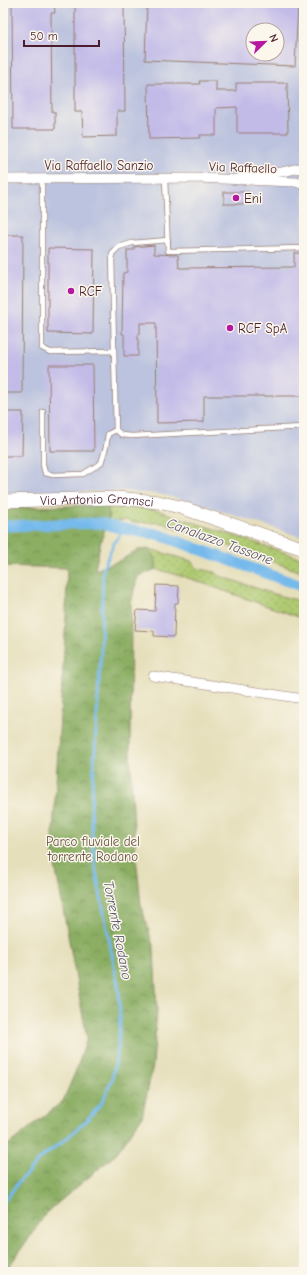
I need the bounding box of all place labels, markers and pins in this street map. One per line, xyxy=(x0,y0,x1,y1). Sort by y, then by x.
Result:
place label: Eni xyxy=(244,191,262,206)
marker: Eni xyxy=(231,193,241,203)
place label: RCF xyxy=(79,284,103,299)
marker: RCF xyxy=(66,286,76,296)
place label: RCF SpA xyxy=(238,321,288,336)
marker: RCF SpA xyxy=(225,323,235,333)

